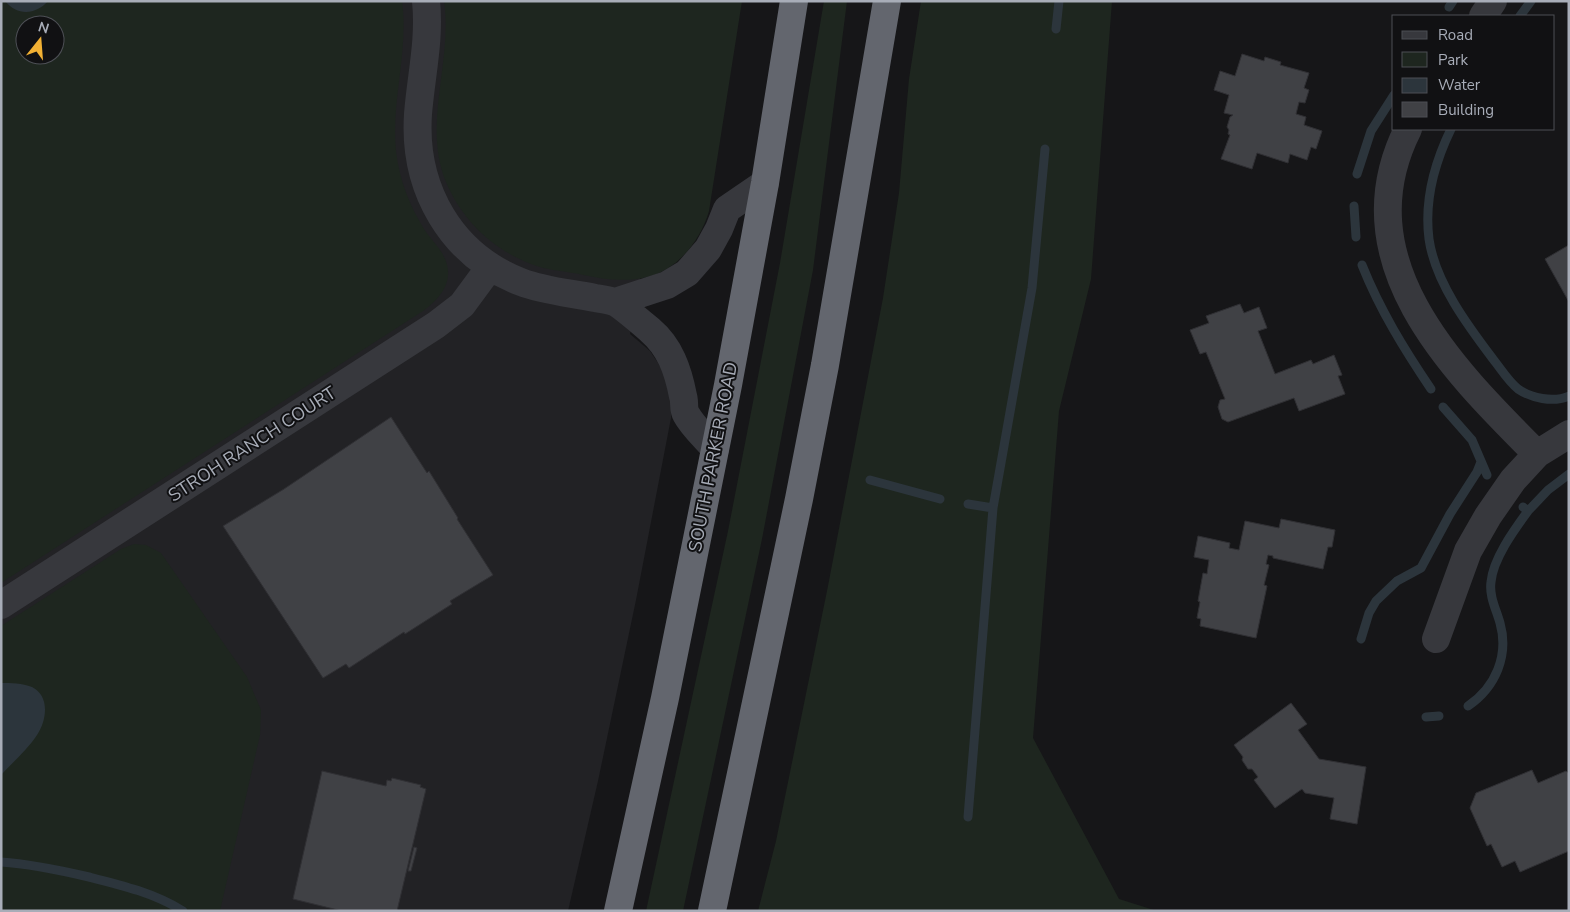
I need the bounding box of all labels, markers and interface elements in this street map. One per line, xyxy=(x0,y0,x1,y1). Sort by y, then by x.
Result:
north arrow xyxy=(15,15,65,65)
legend xyxy=(1392,15,1555,130)
text: N xyxy=(36,17,51,39)
text: Road xyxy=(1438,25,1473,45)
text: Park xyxy=(1438,50,1468,70)
text: Water xyxy=(1438,75,1481,95)
text: Building xyxy=(1438,100,1494,120)
street label: SOUTH PARKER ROAD xyxy=(683,360,743,554)
street label: STROH RANCH COURT xyxy=(163,381,341,507)

